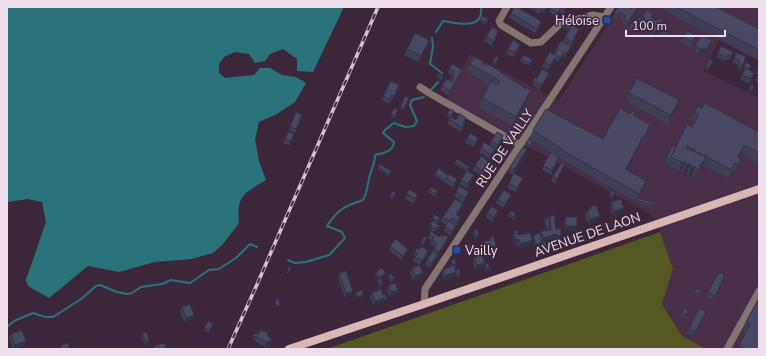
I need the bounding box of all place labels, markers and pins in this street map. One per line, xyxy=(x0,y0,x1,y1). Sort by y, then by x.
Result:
place label: Héloïse xyxy=(555,12,599,30)
marker: Héloïse xyxy=(602,15,612,25)
place label: Vailly xyxy=(464,242,498,260)
marker: Vailly xyxy=(452,245,462,255)

